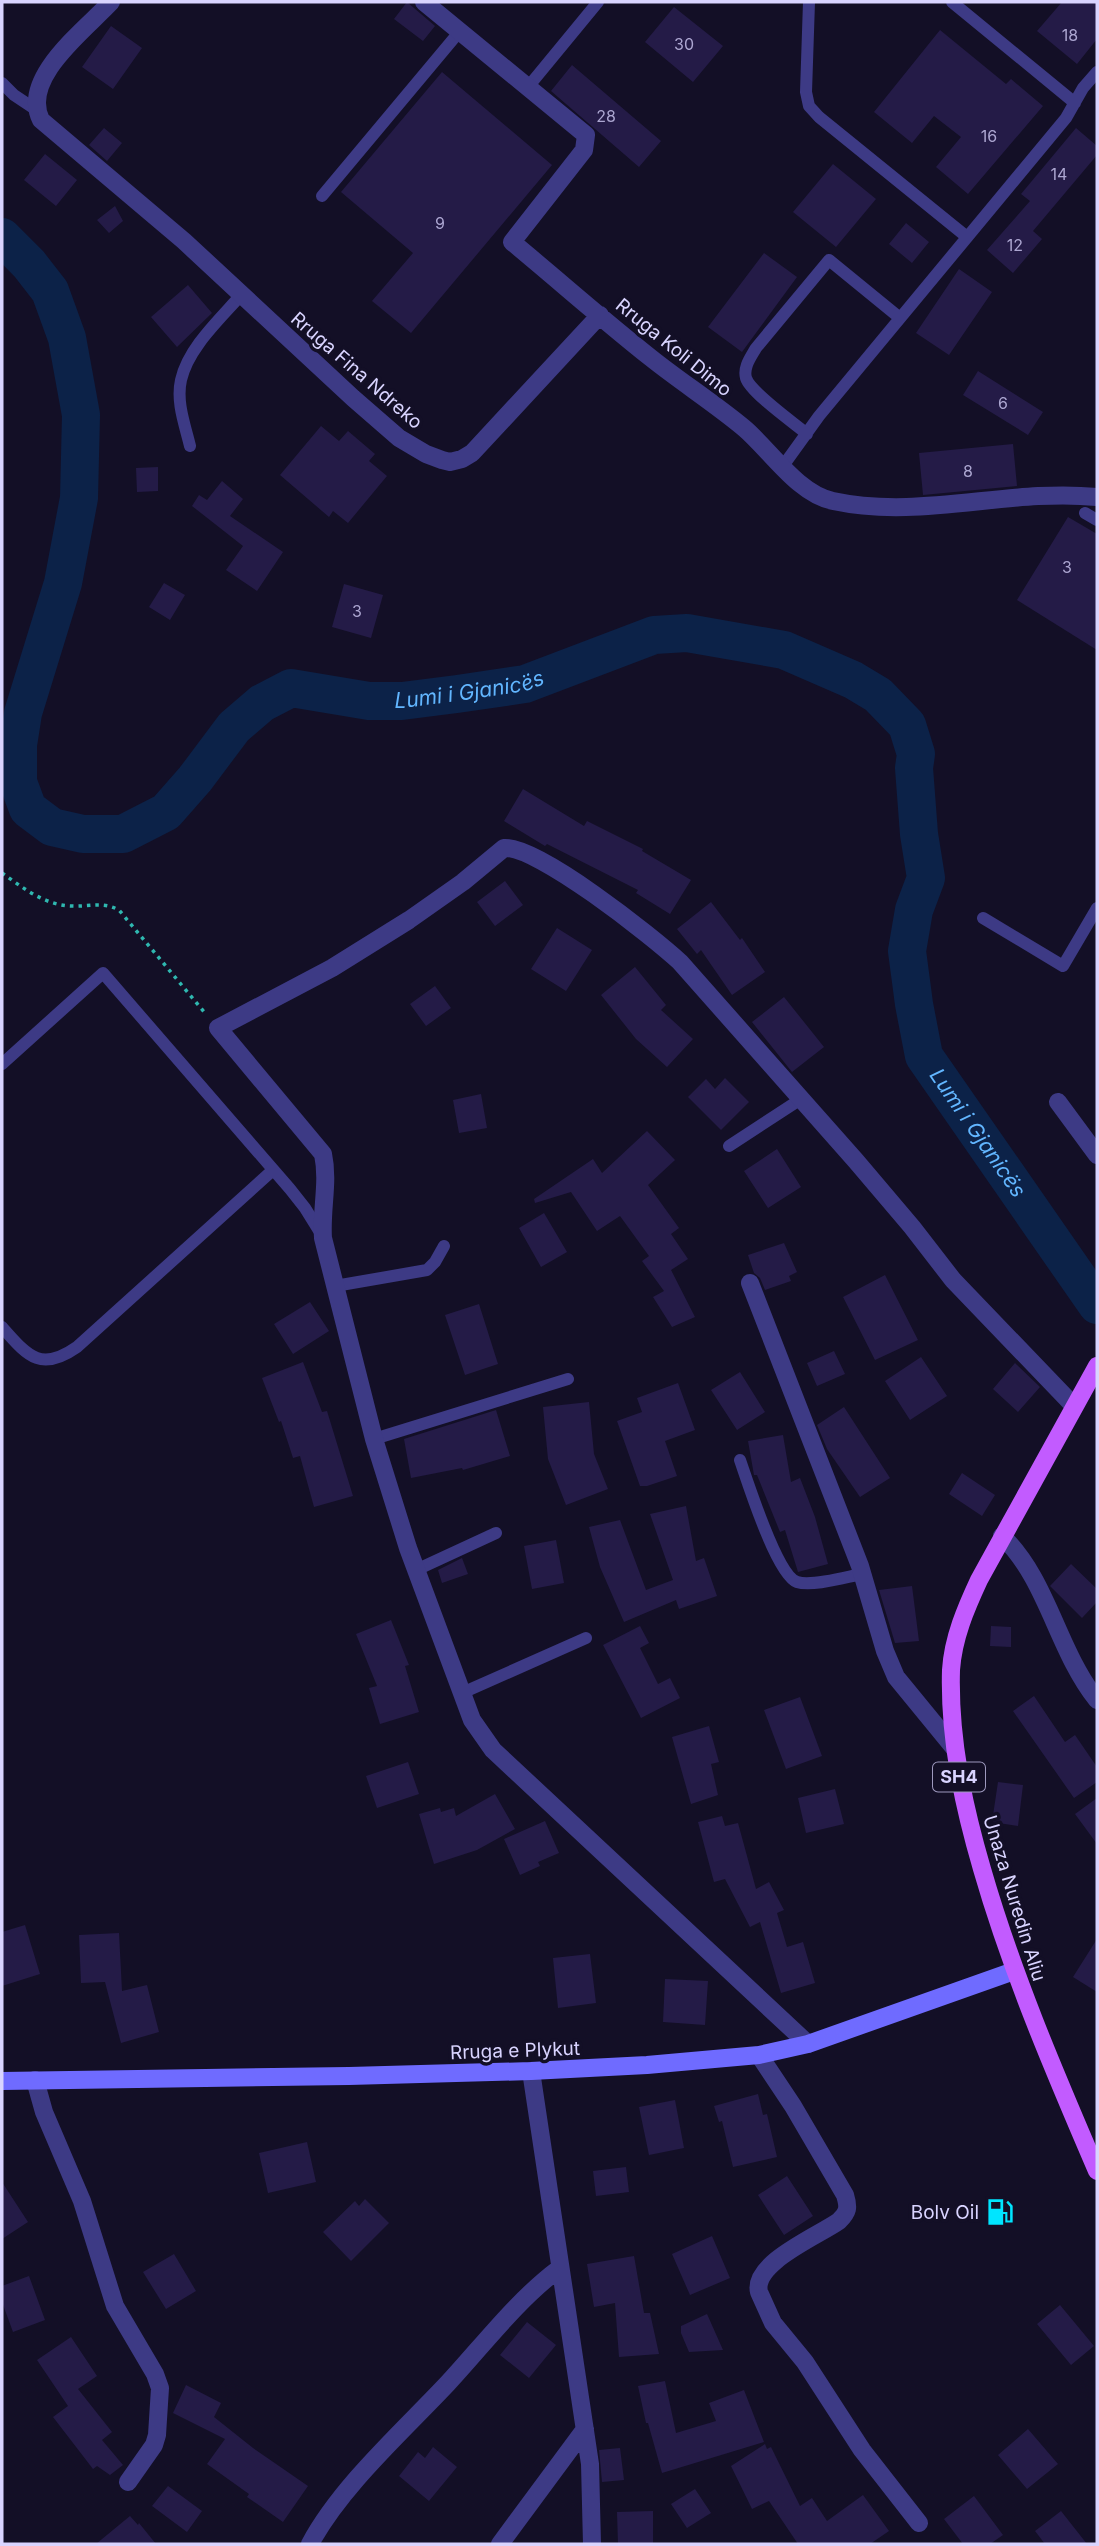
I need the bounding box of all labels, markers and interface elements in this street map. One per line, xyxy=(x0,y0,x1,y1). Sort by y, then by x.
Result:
house number: 18 xyxy=(1062,25,1078,45)
house number: 30 xyxy=(674,34,694,54)
house number: 28 xyxy=(596,106,616,126)
house number: 16 xyxy=(981,126,997,146)
house number: 14 xyxy=(1051,164,1067,184)
house number: 9 xyxy=(435,213,445,233)
house number: 12 xyxy=(1007,235,1023,255)
street label: Rruga Koli Dimo xyxy=(611,294,736,401)
street label: Rruga Fina Ndreko xyxy=(286,307,427,434)
house number: 6 xyxy=(998,393,1008,413)
house number: 8 xyxy=(963,461,973,481)
house number: 3 xyxy=(1062,557,1072,577)
house number: 3 xyxy=(352,601,362,621)
water label: Lumi i Gjanicës xyxy=(394,665,547,713)
water label: Lumi i Gjanicës xyxy=(925,1064,1031,1202)
road number: SH4 xyxy=(933,1762,985,1792)
street label: Unaza Nuredin Aliu xyxy=(978,1812,1051,1984)
street label: Rruga e Plykut xyxy=(450,2037,580,2064)
fuel station icon: Bolv Oil xyxy=(985,2197,1015,2227)
place label: Bolv Oil xyxy=(911,2201,979,2224)

